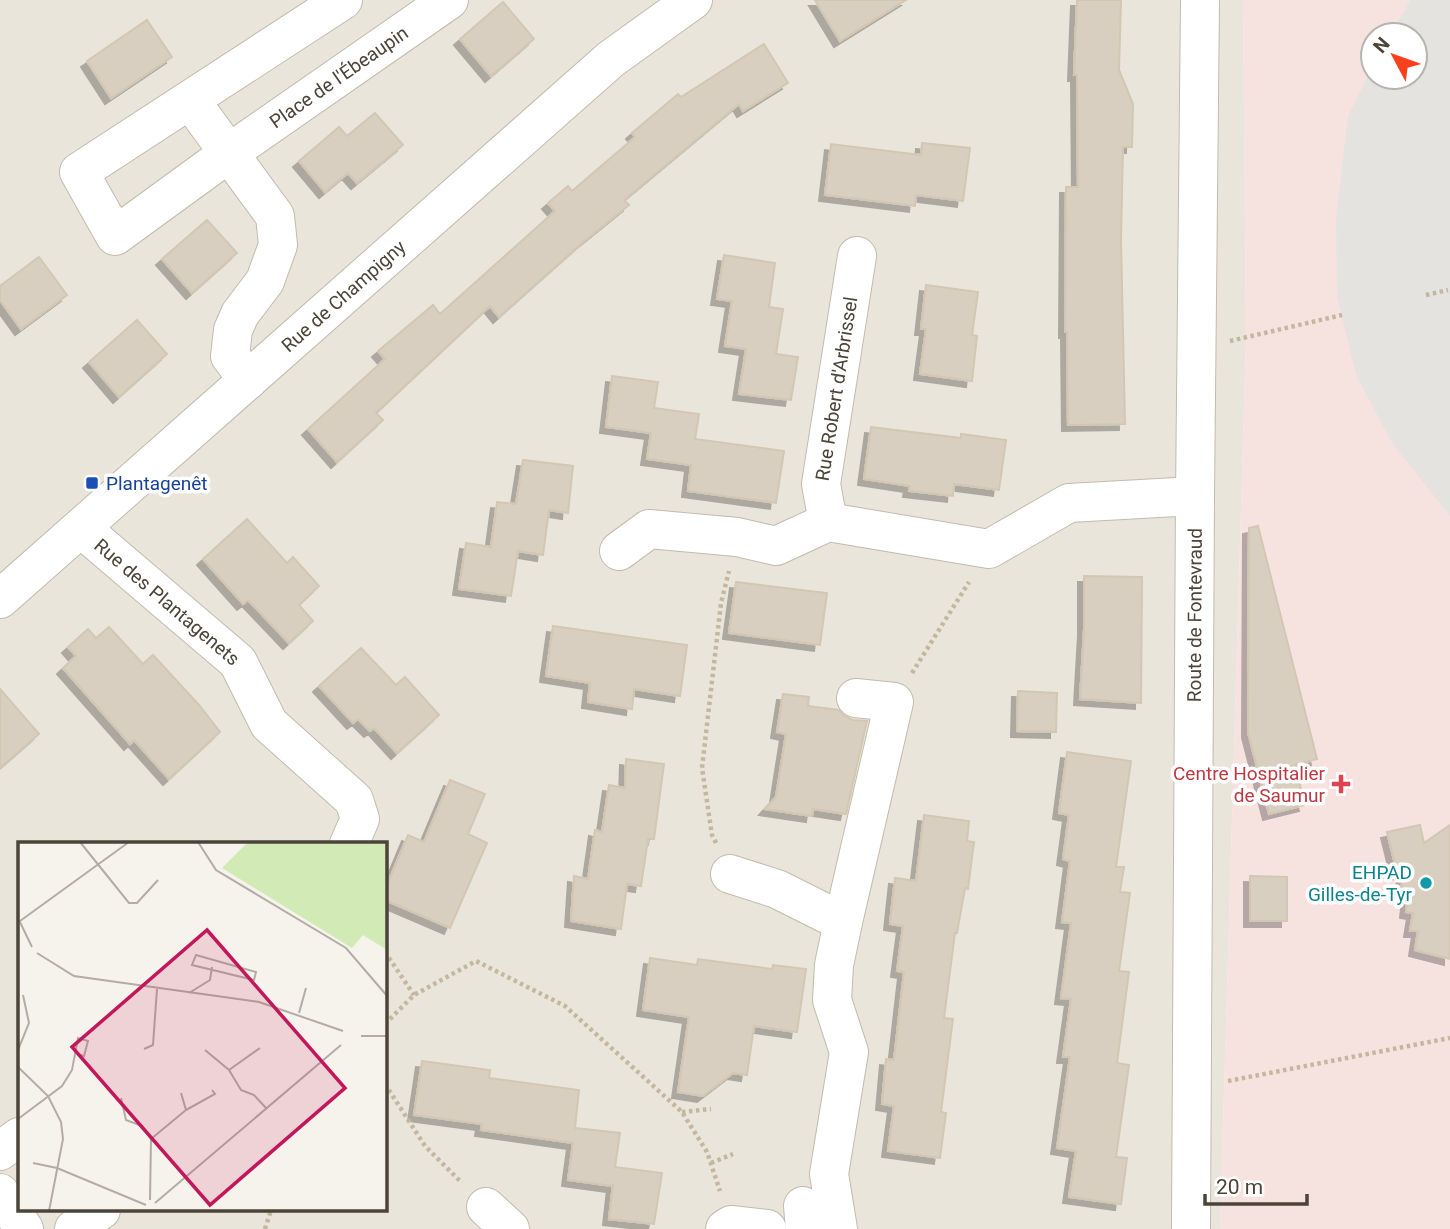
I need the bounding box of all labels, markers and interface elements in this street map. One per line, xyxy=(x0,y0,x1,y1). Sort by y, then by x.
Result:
street label: Place de l'Ébeaupin xyxy=(265,21,412,133)
north arrow xyxy=(1359,21,1429,91)
text: N xyxy=(1368,33,1395,58)
street label: Rue de Champigny xyxy=(276,235,410,357)
street label: Rue Robert d'Arbrissel xyxy=(810,295,862,482)
place label: Plantagenêt xyxy=(106,472,208,495)
marker: Plantagenêt xyxy=(84,475,100,491)
street label: Route de Fontevraud xyxy=(1182,528,1206,702)
street label: Rue des Plantagenets xyxy=(90,533,245,670)
place label: Centre Hospitalier de Saumur xyxy=(1173,762,1326,807)
marker: Centre Hospitalier de Saumur xyxy=(1331,774,1351,794)
inset map xyxy=(18,842,387,1212)
place label: EHPAD Gilles-de-Tyr xyxy=(1308,861,1413,906)
marker: EHPAD Gilles-de-Tyr xyxy=(1418,875,1434,891)
scale bar xyxy=(1205,1162,1306,1206)
text: 20 m xyxy=(1216,1175,1263,1199)

